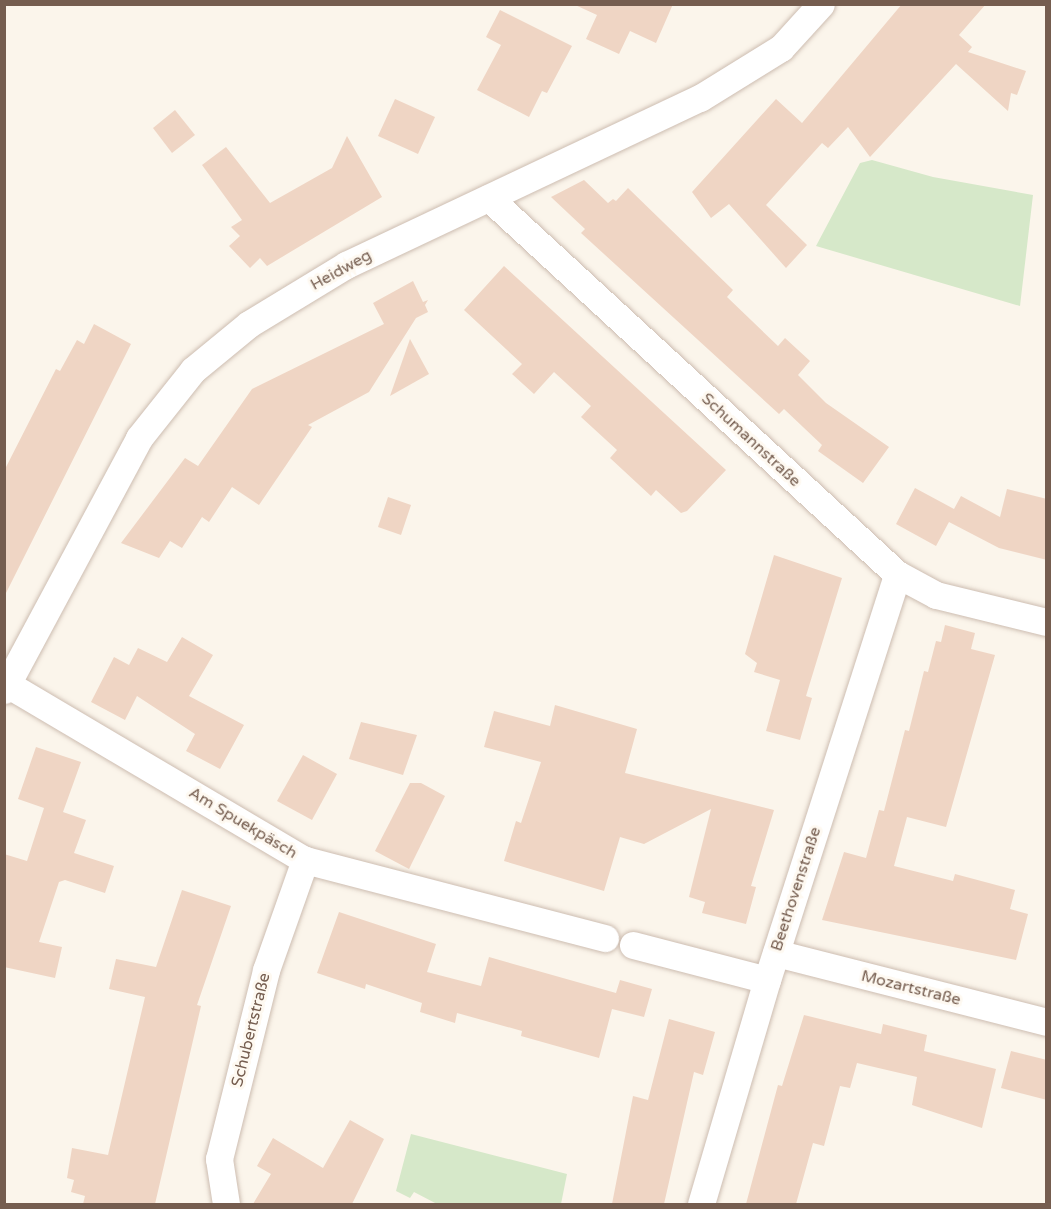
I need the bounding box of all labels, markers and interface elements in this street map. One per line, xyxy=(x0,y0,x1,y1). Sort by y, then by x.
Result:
street label: Heidweg xyxy=(307,245,375,295)
street label: Schumannstraße xyxy=(697,389,805,491)
street label: Am Spuekpäsch xyxy=(185,783,301,863)
street label: Beethovenstraße xyxy=(767,825,825,953)
street label: Mozartstraße xyxy=(859,966,963,1010)
street label: Schubertstraße xyxy=(228,971,274,1089)

